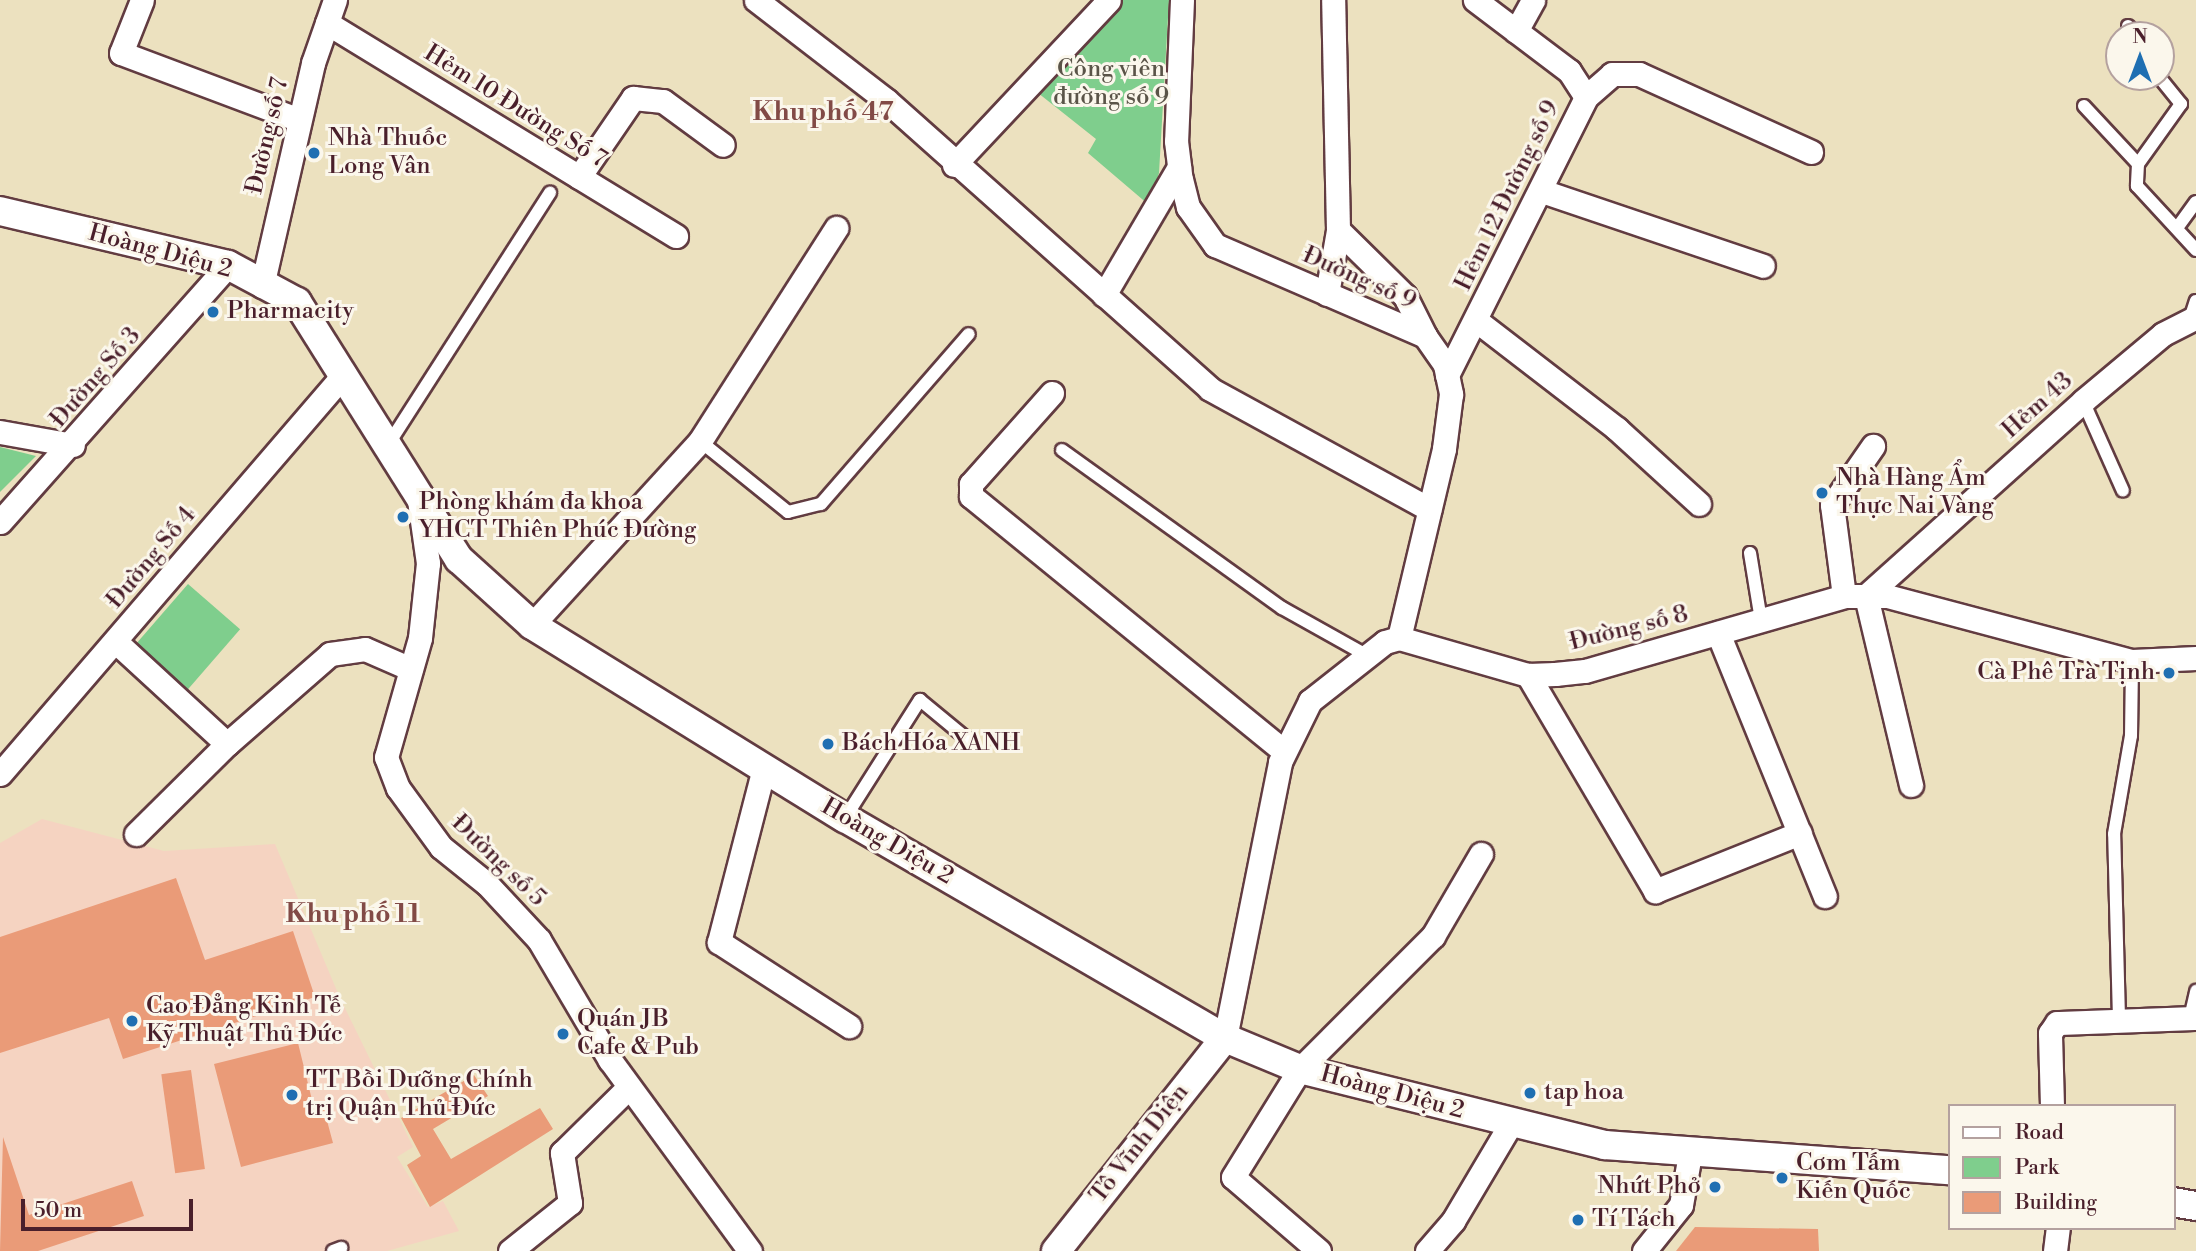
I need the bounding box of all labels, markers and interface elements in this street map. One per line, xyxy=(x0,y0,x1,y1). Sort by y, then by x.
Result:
north arrow xyxy=(2105,21,2175,91)
text: N xyxy=(2132,25,2148,49)
street label: Hẻm 10 Đường Số 7 xyxy=(419,39,611,175)
park label: Công viên đường số 9 xyxy=(1053,56,1169,112)
street label: Đường số 7 xyxy=(241,75,295,197)
street label: Hẻm 12 Đường số 9 xyxy=(1450,96,1566,296)
district label: Khu phố 47 xyxy=(753,97,893,129)
place label: Nhà Thuốc Long Vân xyxy=(328,125,447,181)
marker: Nhà Thuốc Long Vân xyxy=(306,145,322,161)
street label: Hoàng Diệu 2 xyxy=(85,219,235,285)
street label: Đường số 9 xyxy=(1298,241,1420,317)
place label: Pharmacity xyxy=(227,298,354,326)
marker: Pharmacity xyxy=(205,304,221,320)
street label: Đường Số 3 xyxy=(45,322,147,434)
street label: Hẻm 43 xyxy=(1997,367,2079,445)
place label: Nhà Hàng Ẩm Thực Nai Vàng xyxy=(1836,465,1994,521)
marker: Nhà Hàng Ẩm Thực Nai Vàng xyxy=(1814,485,1830,501)
place label: Phòng khám đa khoa YHCT Thiên Phúc Đường xyxy=(419,489,696,545)
street label: Đường Số 4 xyxy=(101,501,203,615)
marker: Phòng khám đa khoa YHCT Thiên Phúc Đường xyxy=(393,507,413,527)
street label: Đường số 8 xyxy=(1567,600,1691,658)
place label: Cà Phê Trà Tịnh xyxy=(1977,659,2155,687)
marker: Cà Phê Trà Tịnh xyxy=(2161,665,2177,681)
place label: Bách Hóa XANH xyxy=(842,730,1020,758)
marker: Bách Hóa XANH xyxy=(820,736,836,752)
street label: Hoàng Diệu 2 xyxy=(816,793,958,891)
street label: Đường số 5 xyxy=(445,809,551,913)
district label: Khu phố 11 xyxy=(285,899,421,931)
place label: Cao Đẳng Kinh Tế Kỹ Thuật Thủ Đức xyxy=(146,993,343,1049)
place label: Quán JB Cafe & Pub xyxy=(577,1006,699,1062)
marker: Cao Đẳng Kinh Tế Kỹ Thuật Thủ Đức xyxy=(124,1013,140,1029)
marker: Quán JB Cafe & Pub xyxy=(555,1026,571,1042)
street label: Hoàng Diệu 2 xyxy=(1317,1060,1467,1126)
place label: TT Bồi Dưỡng Chính trị Quận Thủ Đức xyxy=(306,1067,533,1123)
street label: Tô Vĩnh Diện xyxy=(1085,1079,1195,1209)
place label: tap hoa xyxy=(1544,1079,1624,1107)
marker: tap hoa xyxy=(1522,1085,1538,1101)
marker: TT Bồi Dưỡng Chính trị Quận Thủ Đức xyxy=(284,1087,300,1103)
legend xyxy=(1948,1104,2175,1230)
text: Road xyxy=(2015,1120,2064,1146)
place label: Cơm Tấm Kiến Quốc xyxy=(1796,1150,1911,1206)
text: Park xyxy=(2015,1155,2059,1181)
marker: Cơm Tấm Kiến Quốc xyxy=(1774,1170,1790,1186)
place label: Nhứt Phở xyxy=(1598,1173,1701,1201)
marker: Nhứt Phở xyxy=(1707,1179,1723,1195)
scale bar xyxy=(24,1184,196,1228)
text: Building xyxy=(2015,1190,2097,1216)
text: 50 m xyxy=(34,1198,82,1224)
place label: Tí Tách xyxy=(1592,1206,1675,1234)
marker: Tí Tách xyxy=(1570,1212,1586,1228)

